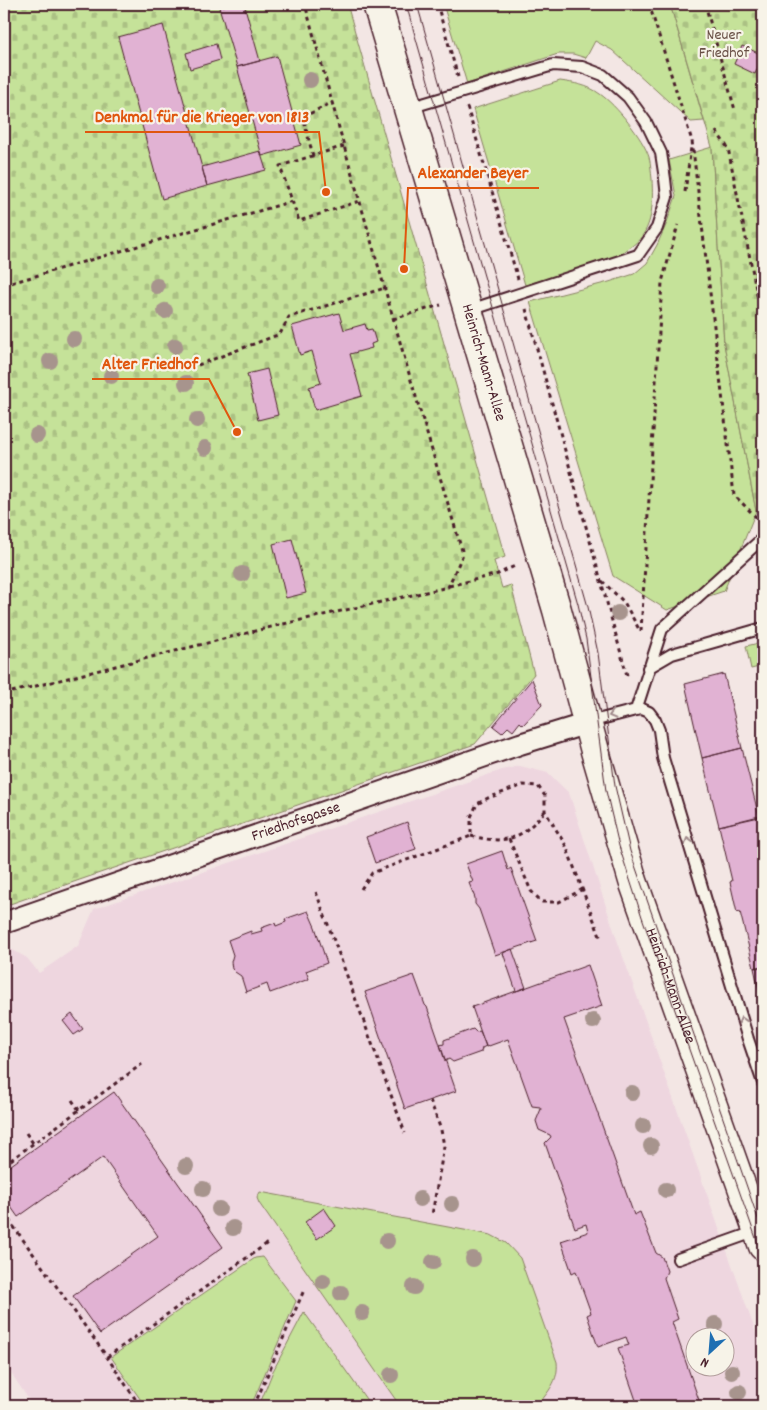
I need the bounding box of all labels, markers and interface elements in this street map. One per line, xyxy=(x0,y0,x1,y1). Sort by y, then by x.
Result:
park label: Neuer Friedhof xyxy=(699,24,750,65)
callout: Denkmal für die Krieger von 1813 xyxy=(85,99,319,132)
text: Denkmal für die Krieger von 1813 xyxy=(95,106,309,131)
callout: Alexander Beyer xyxy=(408,155,539,188)
text: Alexander Beyer xyxy=(418,162,529,187)
street label: Heinrich-Mann-Allee xyxy=(455,301,512,424)
callout: Alter Friedhof xyxy=(92,346,209,379)
text: Alter Friedhof xyxy=(102,353,200,378)
one-way arrow xyxy=(608,710,616,720)
street label: Friedhofsgasse xyxy=(248,796,343,848)
one-way arrow xyxy=(684,837,694,845)
street label: Heinrich-Mann-Allee xyxy=(639,925,702,1047)
one-way arrow xyxy=(738,1017,748,1025)
north arrow xyxy=(684,1328,734,1378)
text: N xyxy=(698,1351,713,1372)

